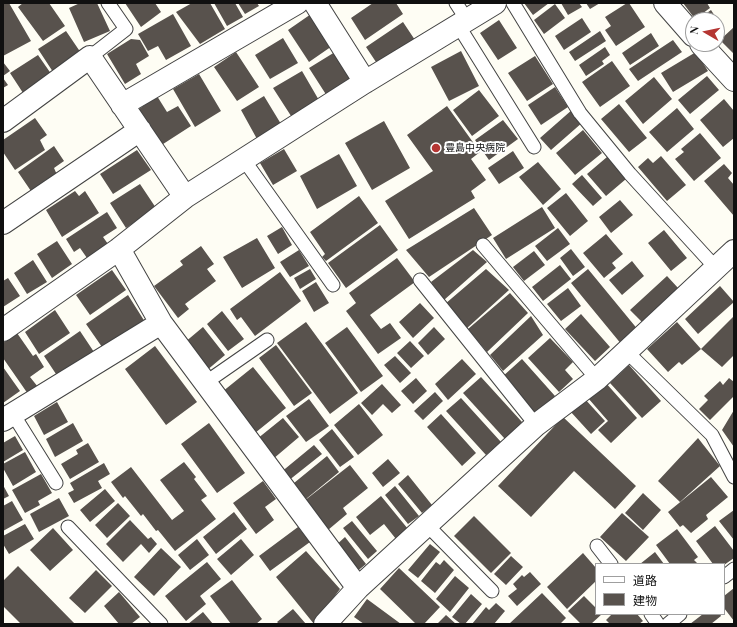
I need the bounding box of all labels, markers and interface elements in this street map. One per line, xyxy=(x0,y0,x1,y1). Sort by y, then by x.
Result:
north arrow xyxy=(685,12,725,52)
text: N xyxy=(686,25,702,35)
marker: 豊島中央病院 xyxy=(430,142,442,154)
place label: 豊島中央病院 xyxy=(445,142,505,154)
legend xyxy=(595,563,725,615)
text: 道路 xyxy=(633,572,657,588)
text: 建物 xyxy=(633,592,657,608)

